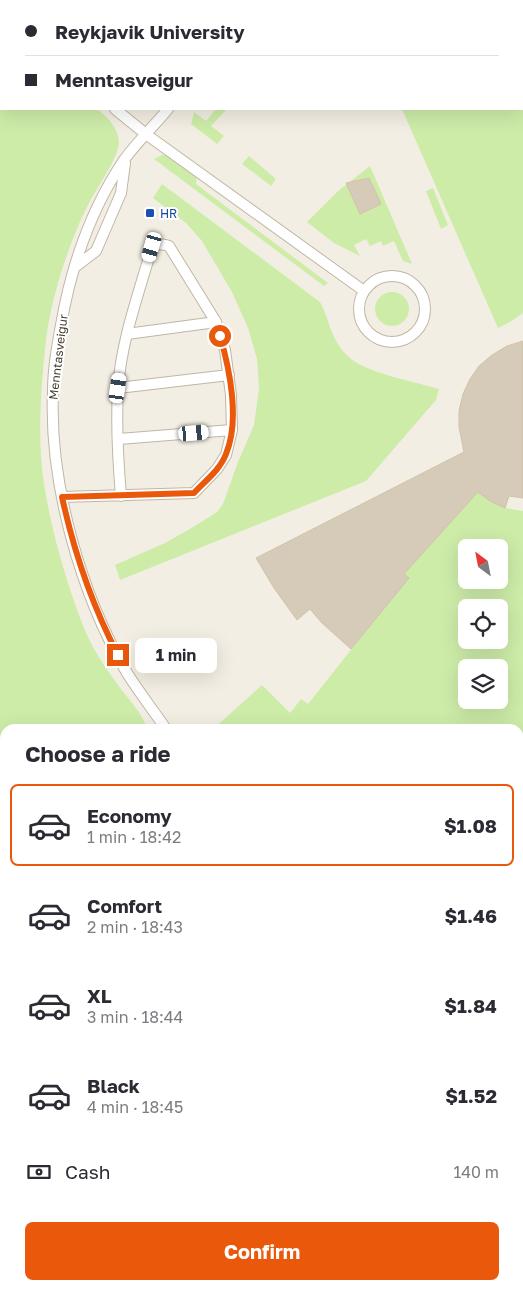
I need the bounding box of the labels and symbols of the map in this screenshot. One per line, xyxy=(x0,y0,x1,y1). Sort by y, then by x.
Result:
place label: HR xyxy=(160,206,177,221)
marker: HR xyxy=(144,207,156,219)
car xyxy=(140,231,163,263)
street label: Menntasveigur xyxy=(45,313,71,401)
route start xyxy=(209,325,231,347)
car xyxy=(108,372,127,404)
car xyxy=(178,424,209,442)
north arrow xyxy=(458,539,508,589)
callout: 1 min xyxy=(136,638,218,672)
route end xyxy=(107,644,129,666)

